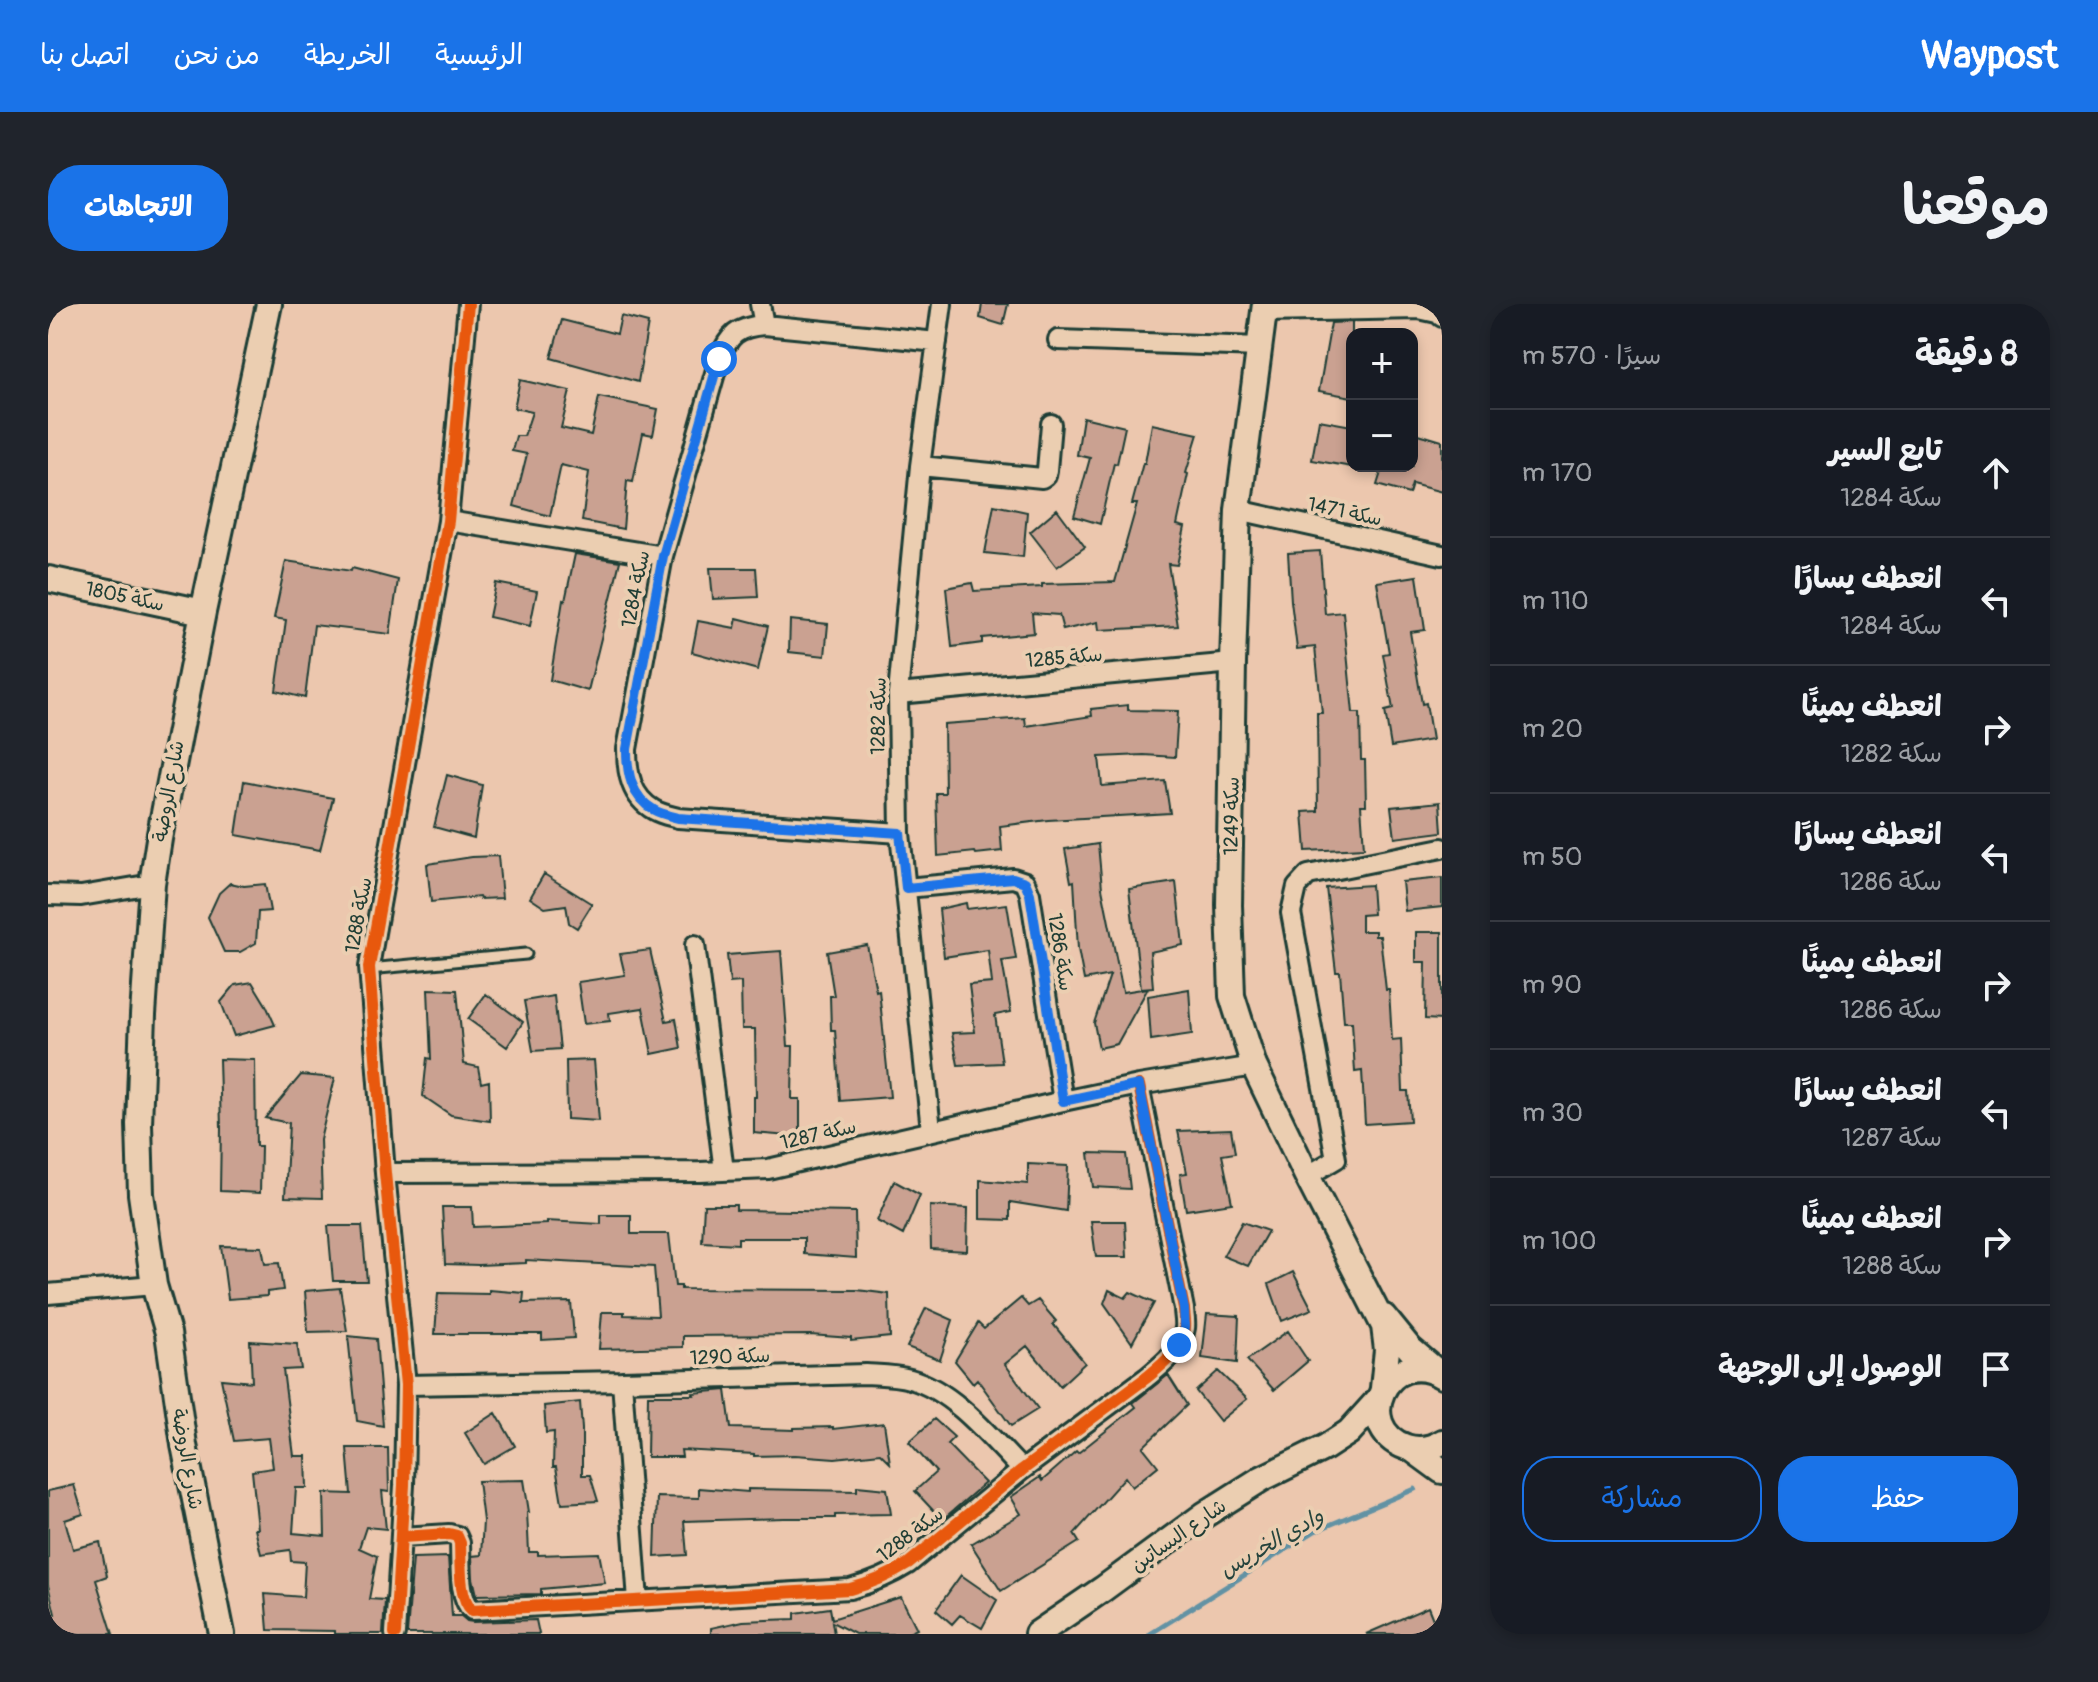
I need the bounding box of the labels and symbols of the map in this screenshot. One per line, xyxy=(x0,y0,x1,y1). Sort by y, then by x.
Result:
route start xyxy=(701,341,737,377)
street label: سكة 1471 xyxy=(1305,491,1384,532)
street label: سكة 1284 xyxy=(616,548,655,630)
street label: سكة 1805 xyxy=(83,576,167,617)
street label: سكة 1285 xyxy=(1024,642,1104,673)
street label: سكة 1282 xyxy=(865,677,892,755)
street label: شارع الروضة xyxy=(147,739,191,844)
street label: سكة 1249 xyxy=(1218,776,1245,856)
street label: سكة 1288 xyxy=(340,875,377,955)
street label: سكة 1286 xyxy=(1042,911,1079,993)
street label: سكة 1287 xyxy=(778,1114,859,1155)
route end xyxy=(1161,1327,1197,1363)
street label: سكة 1290 xyxy=(689,1343,771,1370)
street label: شارع الروضة xyxy=(165,1407,209,1512)
street label: شارع البساتين xyxy=(1126,1493,1232,1578)
street label: سكة 1288 xyxy=(872,1501,949,1568)
water label: وادي الخريس xyxy=(1214,1502,1329,1585)

